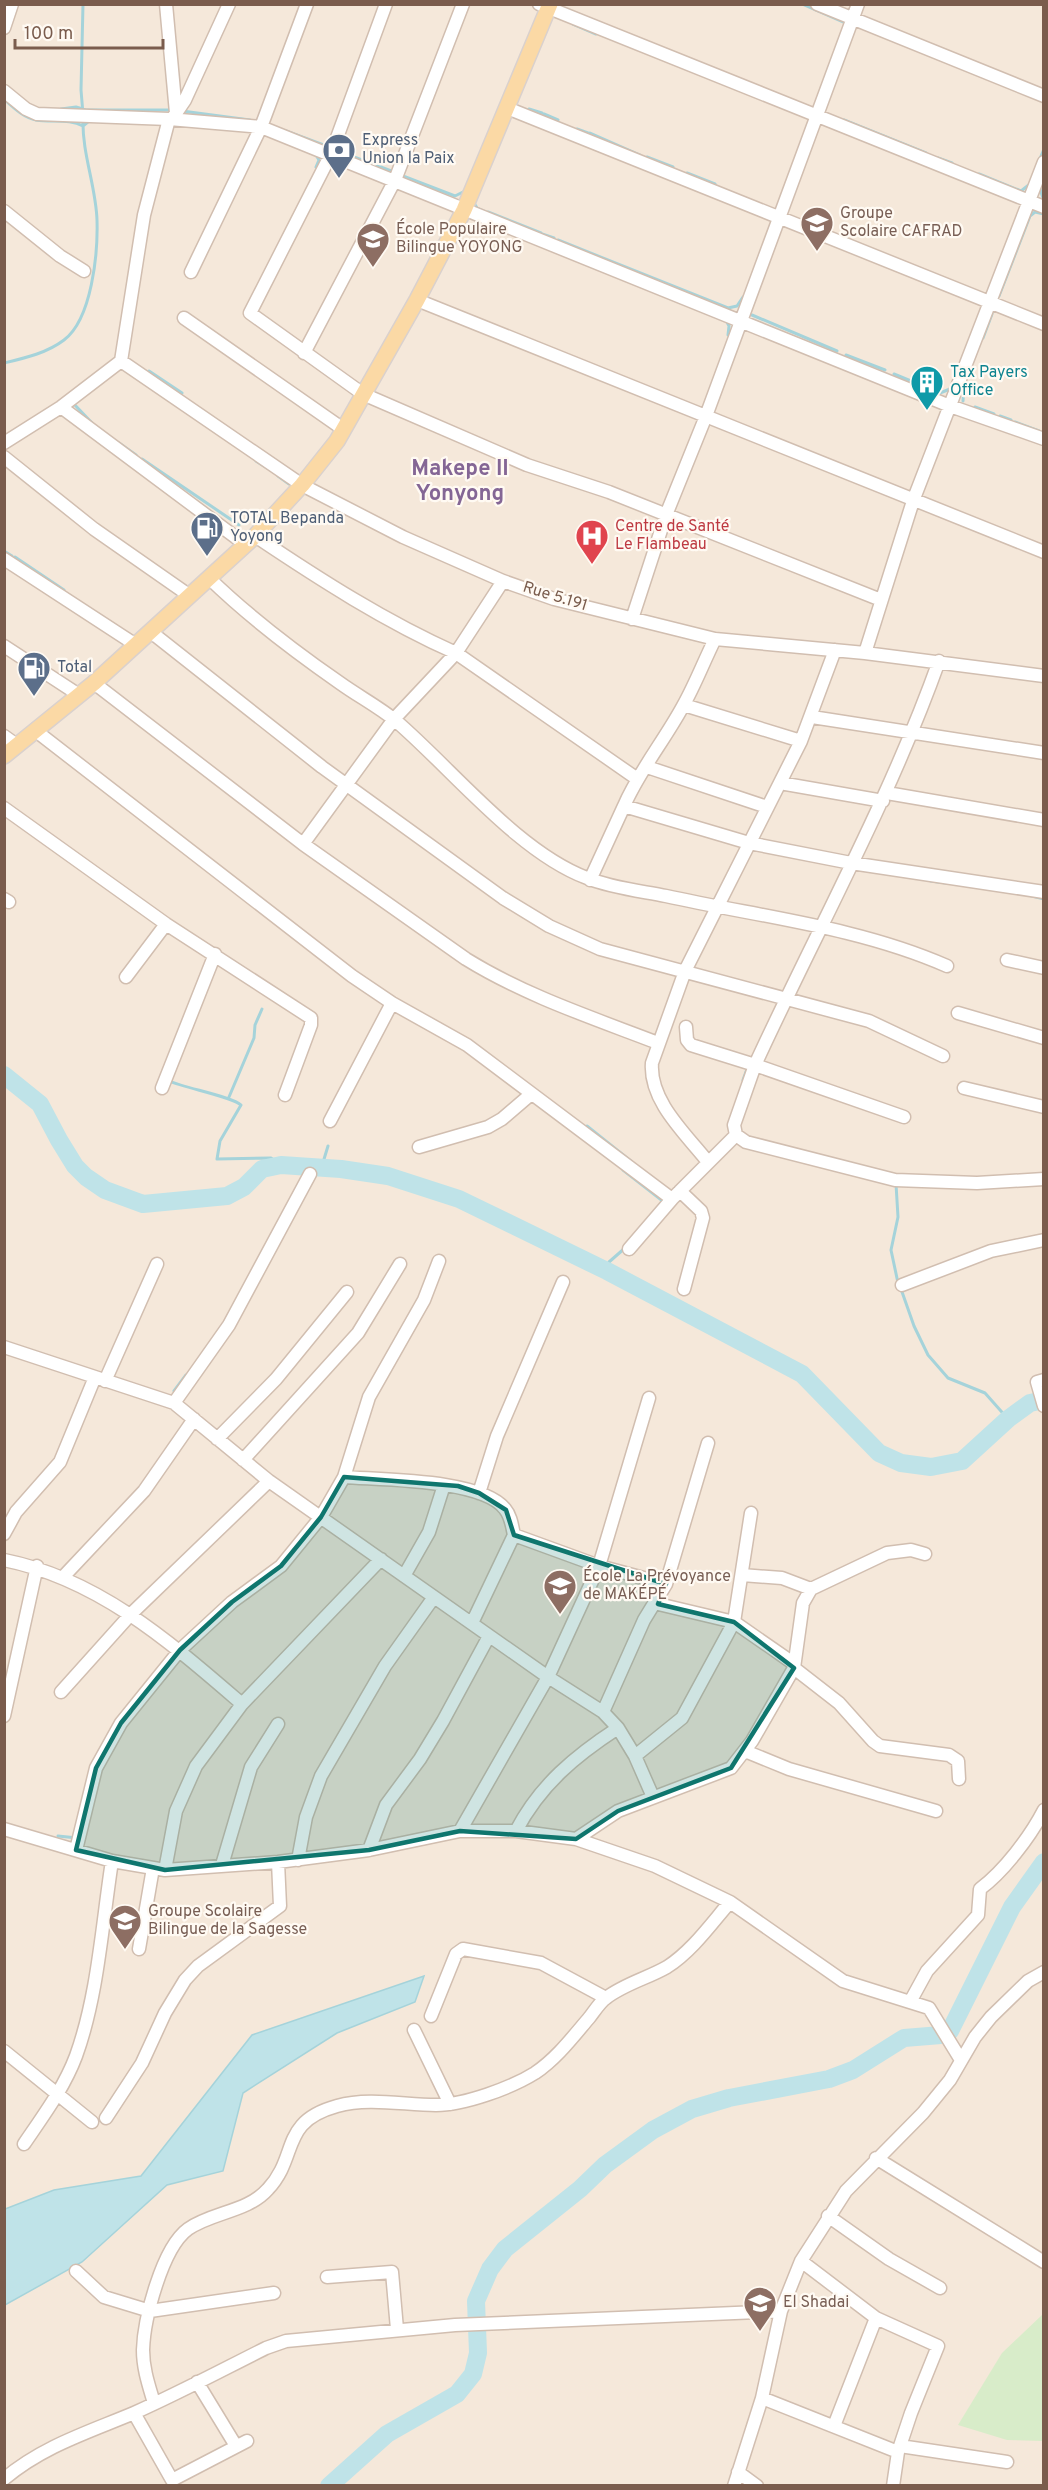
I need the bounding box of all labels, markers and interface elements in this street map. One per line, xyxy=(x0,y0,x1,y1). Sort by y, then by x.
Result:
scale bar xyxy=(15,12,164,50)
text: 100 m xyxy=(24,23,73,46)
place label: Express Union la Paix xyxy=(362,131,455,169)
bank icon: Express Union la Paix xyxy=(321,132,357,179)
place label: Groupe Scolaire CAFRAD xyxy=(840,204,962,242)
school or university icon: Groupe Scolaire CAFRAD xyxy=(799,205,835,252)
place label: École Populaire Bilingue YOYONG xyxy=(396,218,523,258)
school or university icon: École Populaire Bilingue YOYONG xyxy=(355,221,391,268)
place label: Tax Payers Office xyxy=(950,363,1028,401)
building icon: Tax Payers Office xyxy=(909,364,945,411)
district label: Makepe II Yonyong xyxy=(411,456,509,508)
place label: TOTAL Bepanda Yoyong xyxy=(230,509,344,547)
fuel station icon: TOTAL Bepanda Yoyong xyxy=(189,510,225,557)
place label: Centre de Santé Le Flambeau xyxy=(615,517,729,555)
hospital icon: Centre de Santé Le Flambeau xyxy=(574,518,610,565)
street label: Rue 5.191 xyxy=(520,578,590,616)
fuel station icon: Total xyxy=(16,650,52,697)
place label: Total xyxy=(57,658,92,678)
place label: École La Prévoyance de MAKÉPÉ xyxy=(583,1565,731,1605)
school or university icon: École La Prévoyance de MAKÉPÉ xyxy=(542,1568,578,1615)
place label: Groupe Scolaire Bilingue de la Sagesse xyxy=(148,1902,307,1940)
school or university icon: Groupe Scolaire Bilingue de la Sagesse xyxy=(107,1903,143,1950)
school or university icon: El Shadai xyxy=(742,2285,778,2332)
place label: El Shadai xyxy=(783,2293,849,2313)

